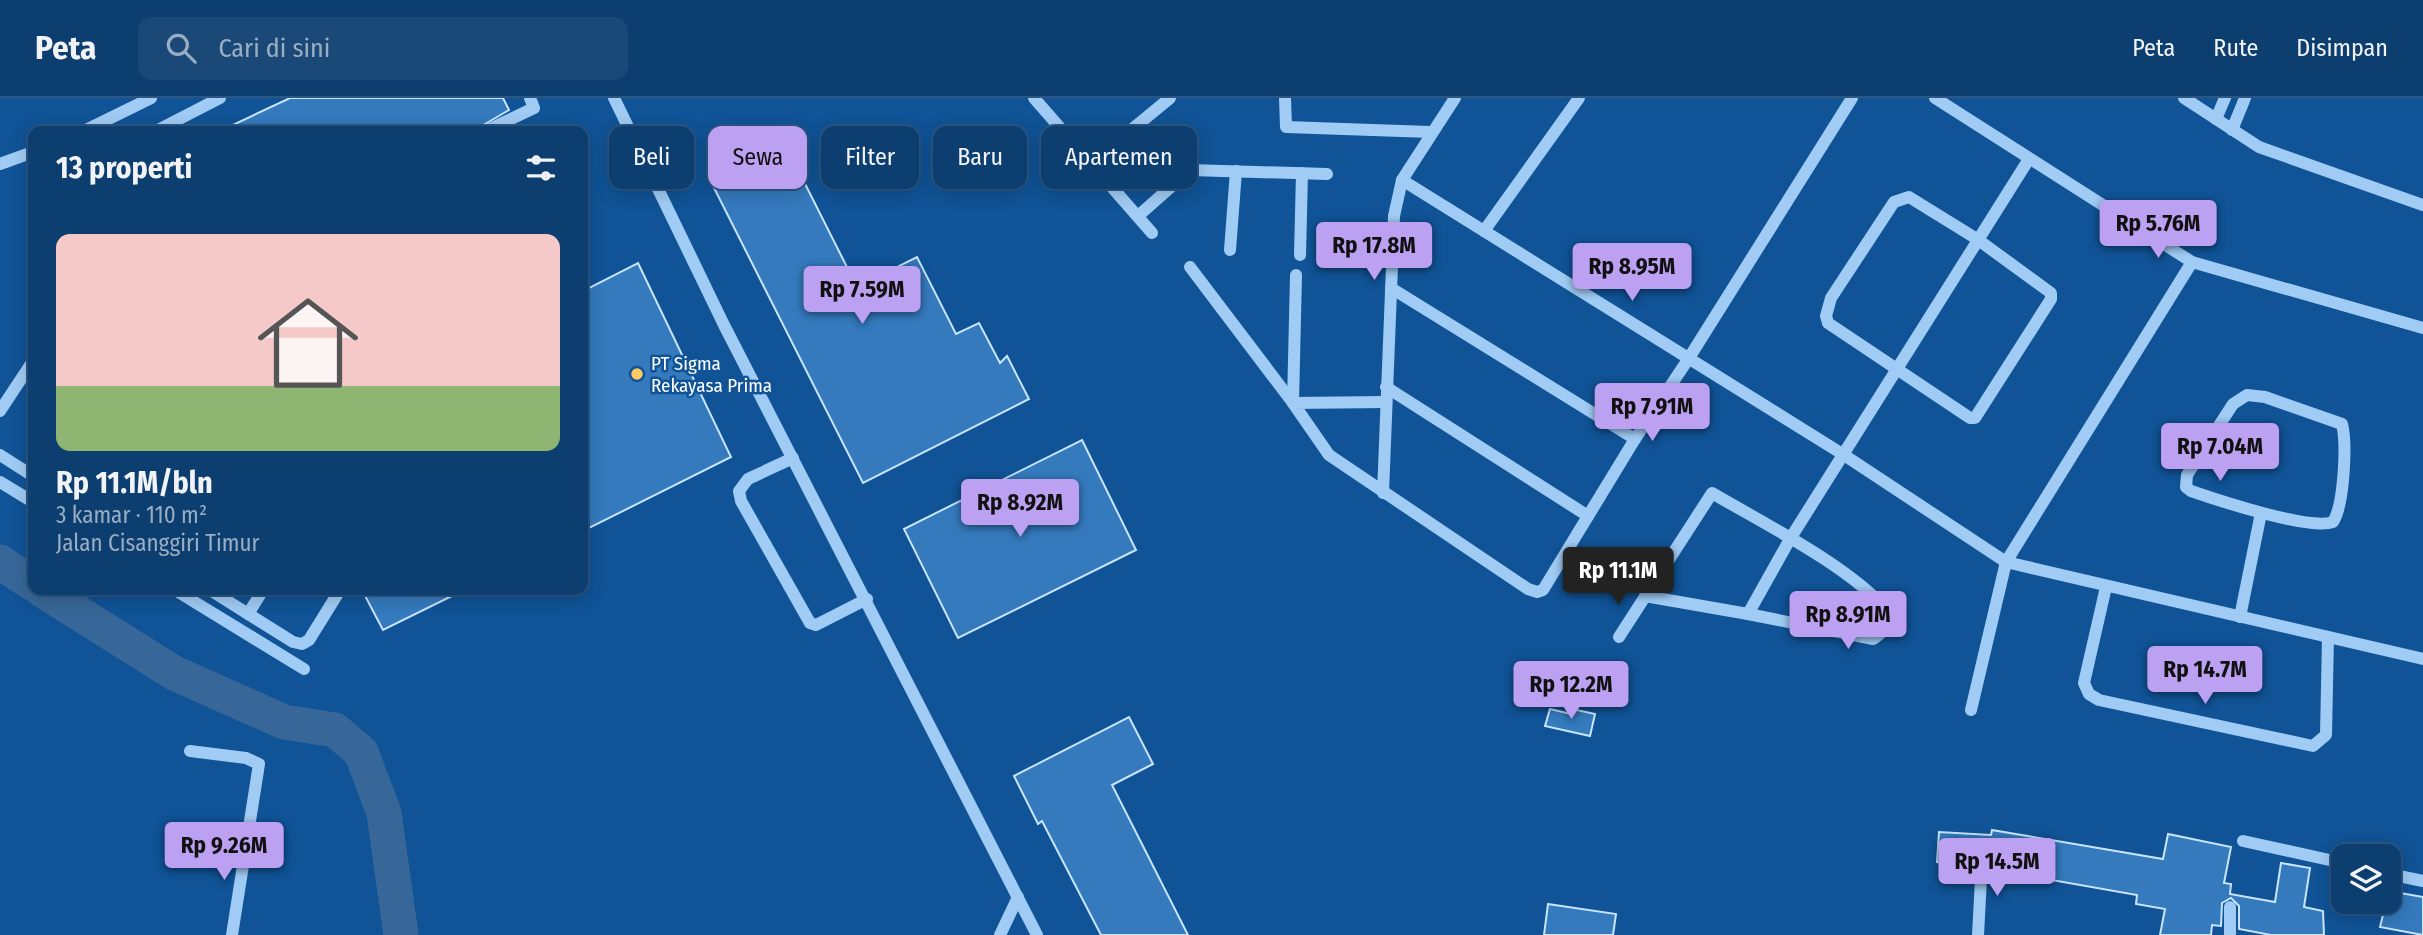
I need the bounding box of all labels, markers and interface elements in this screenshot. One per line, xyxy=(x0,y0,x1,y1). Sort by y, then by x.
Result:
search box xyxy=(138,17,628,80)
text: Peta xyxy=(35,28,96,68)
icon: search xyxy=(162,29,200,67)
text: Cari di sini xyxy=(218,33,330,64)
text: Peta xyxy=(2132,34,2175,62)
text: Rute xyxy=(2213,34,2258,62)
text: Disimpan xyxy=(2296,34,2388,62)
chip: Beli xyxy=(609,126,694,189)
chip: Sewa xyxy=(708,126,807,189)
chip: Filter xyxy=(821,126,919,189)
chip: Baru xyxy=(933,126,1027,189)
chip: Apartemen xyxy=(1041,126,1197,189)
icon: filters xyxy=(522,149,560,187)
text: 13 properti xyxy=(56,150,192,186)
pin: Rp 5.76M xyxy=(2086,200,2230,260)
text: Rp 5.76M xyxy=(2116,209,2200,237)
pin: Rp 17.8M xyxy=(1302,222,1446,282)
text: Rp 17.8M xyxy=(1332,231,1416,259)
pin: Rp 8.95M xyxy=(1560,244,1704,303)
text: Rp 8.95M xyxy=(1589,252,1675,280)
pin: Rp 7.59M xyxy=(790,266,934,326)
text: Rp 7.59M xyxy=(820,275,904,303)
icon: home xyxy=(245,280,371,406)
place label: PT Sigma Rekayasa Prima xyxy=(651,352,772,397)
marker: PT Sigma Rekayasa Prima xyxy=(629,366,645,382)
pin: Rp 7.91M xyxy=(1580,384,1724,443)
text: Rp 7.91M xyxy=(1611,392,1693,420)
pin: Rp 7.04M xyxy=(2148,424,2292,483)
text: Rp 7.04M xyxy=(2177,432,2263,460)
text: Rp 11.1M/bln xyxy=(56,465,213,501)
pin: Rp 8.92M xyxy=(948,480,1092,539)
text: Rp 8.92M xyxy=(977,488,1063,516)
text: 3 kamar · 110 m² xyxy=(56,501,207,529)
text: Jalan Cisanggiri Timur xyxy=(56,529,259,557)
pin: Rp 11.1M xyxy=(1546,547,1690,607)
text: Rp 11.1M xyxy=(1579,556,1657,584)
pin: Rp 8.91M xyxy=(1776,592,1920,651)
text: Rp 8.91M xyxy=(1806,600,1890,628)
pin: Rp 14.7M xyxy=(2133,646,2277,706)
text: Rp 14.7M xyxy=(2163,655,2247,683)
pin: Rp 12.2M xyxy=(1499,662,1643,721)
text: Rp 12.2M xyxy=(1529,670,1613,698)
pin: Rp 9.26M xyxy=(152,822,296,882)
text: Rp 9.26M xyxy=(181,831,267,859)
pin: Rp 14.5M xyxy=(1925,838,2069,898)
map controls xyxy=(2331,844,2401,914)
button: layers xyxy=(2331,844,2401,914)
text: Rp 14.5M xyxy=(1954,847,2040,875)

